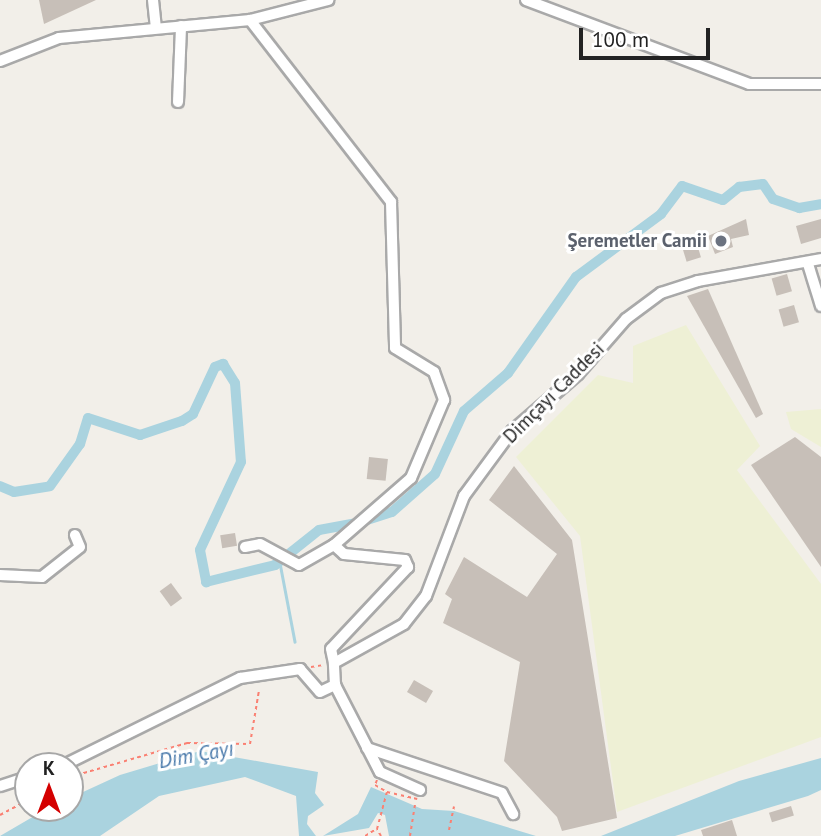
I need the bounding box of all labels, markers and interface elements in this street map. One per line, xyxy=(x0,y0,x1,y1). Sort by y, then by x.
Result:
scale bar xyxy=(583,14,714,58)
text: 100 m xyxy=(592,26,649,53)
place label: Şeremetler Camii xyxy=(567,230,707,252)
marker: Şeremetler Camii xyxy=(713,233,729,249)
street label: Dimçayı Caddesi xyxy=(499,338,609,448)
water label: Dim Çayı xyxy=(157,736,235,774)
north arrow xyxy=(14,752,84,822)
text: K xyxy=(43,756,55,780)

